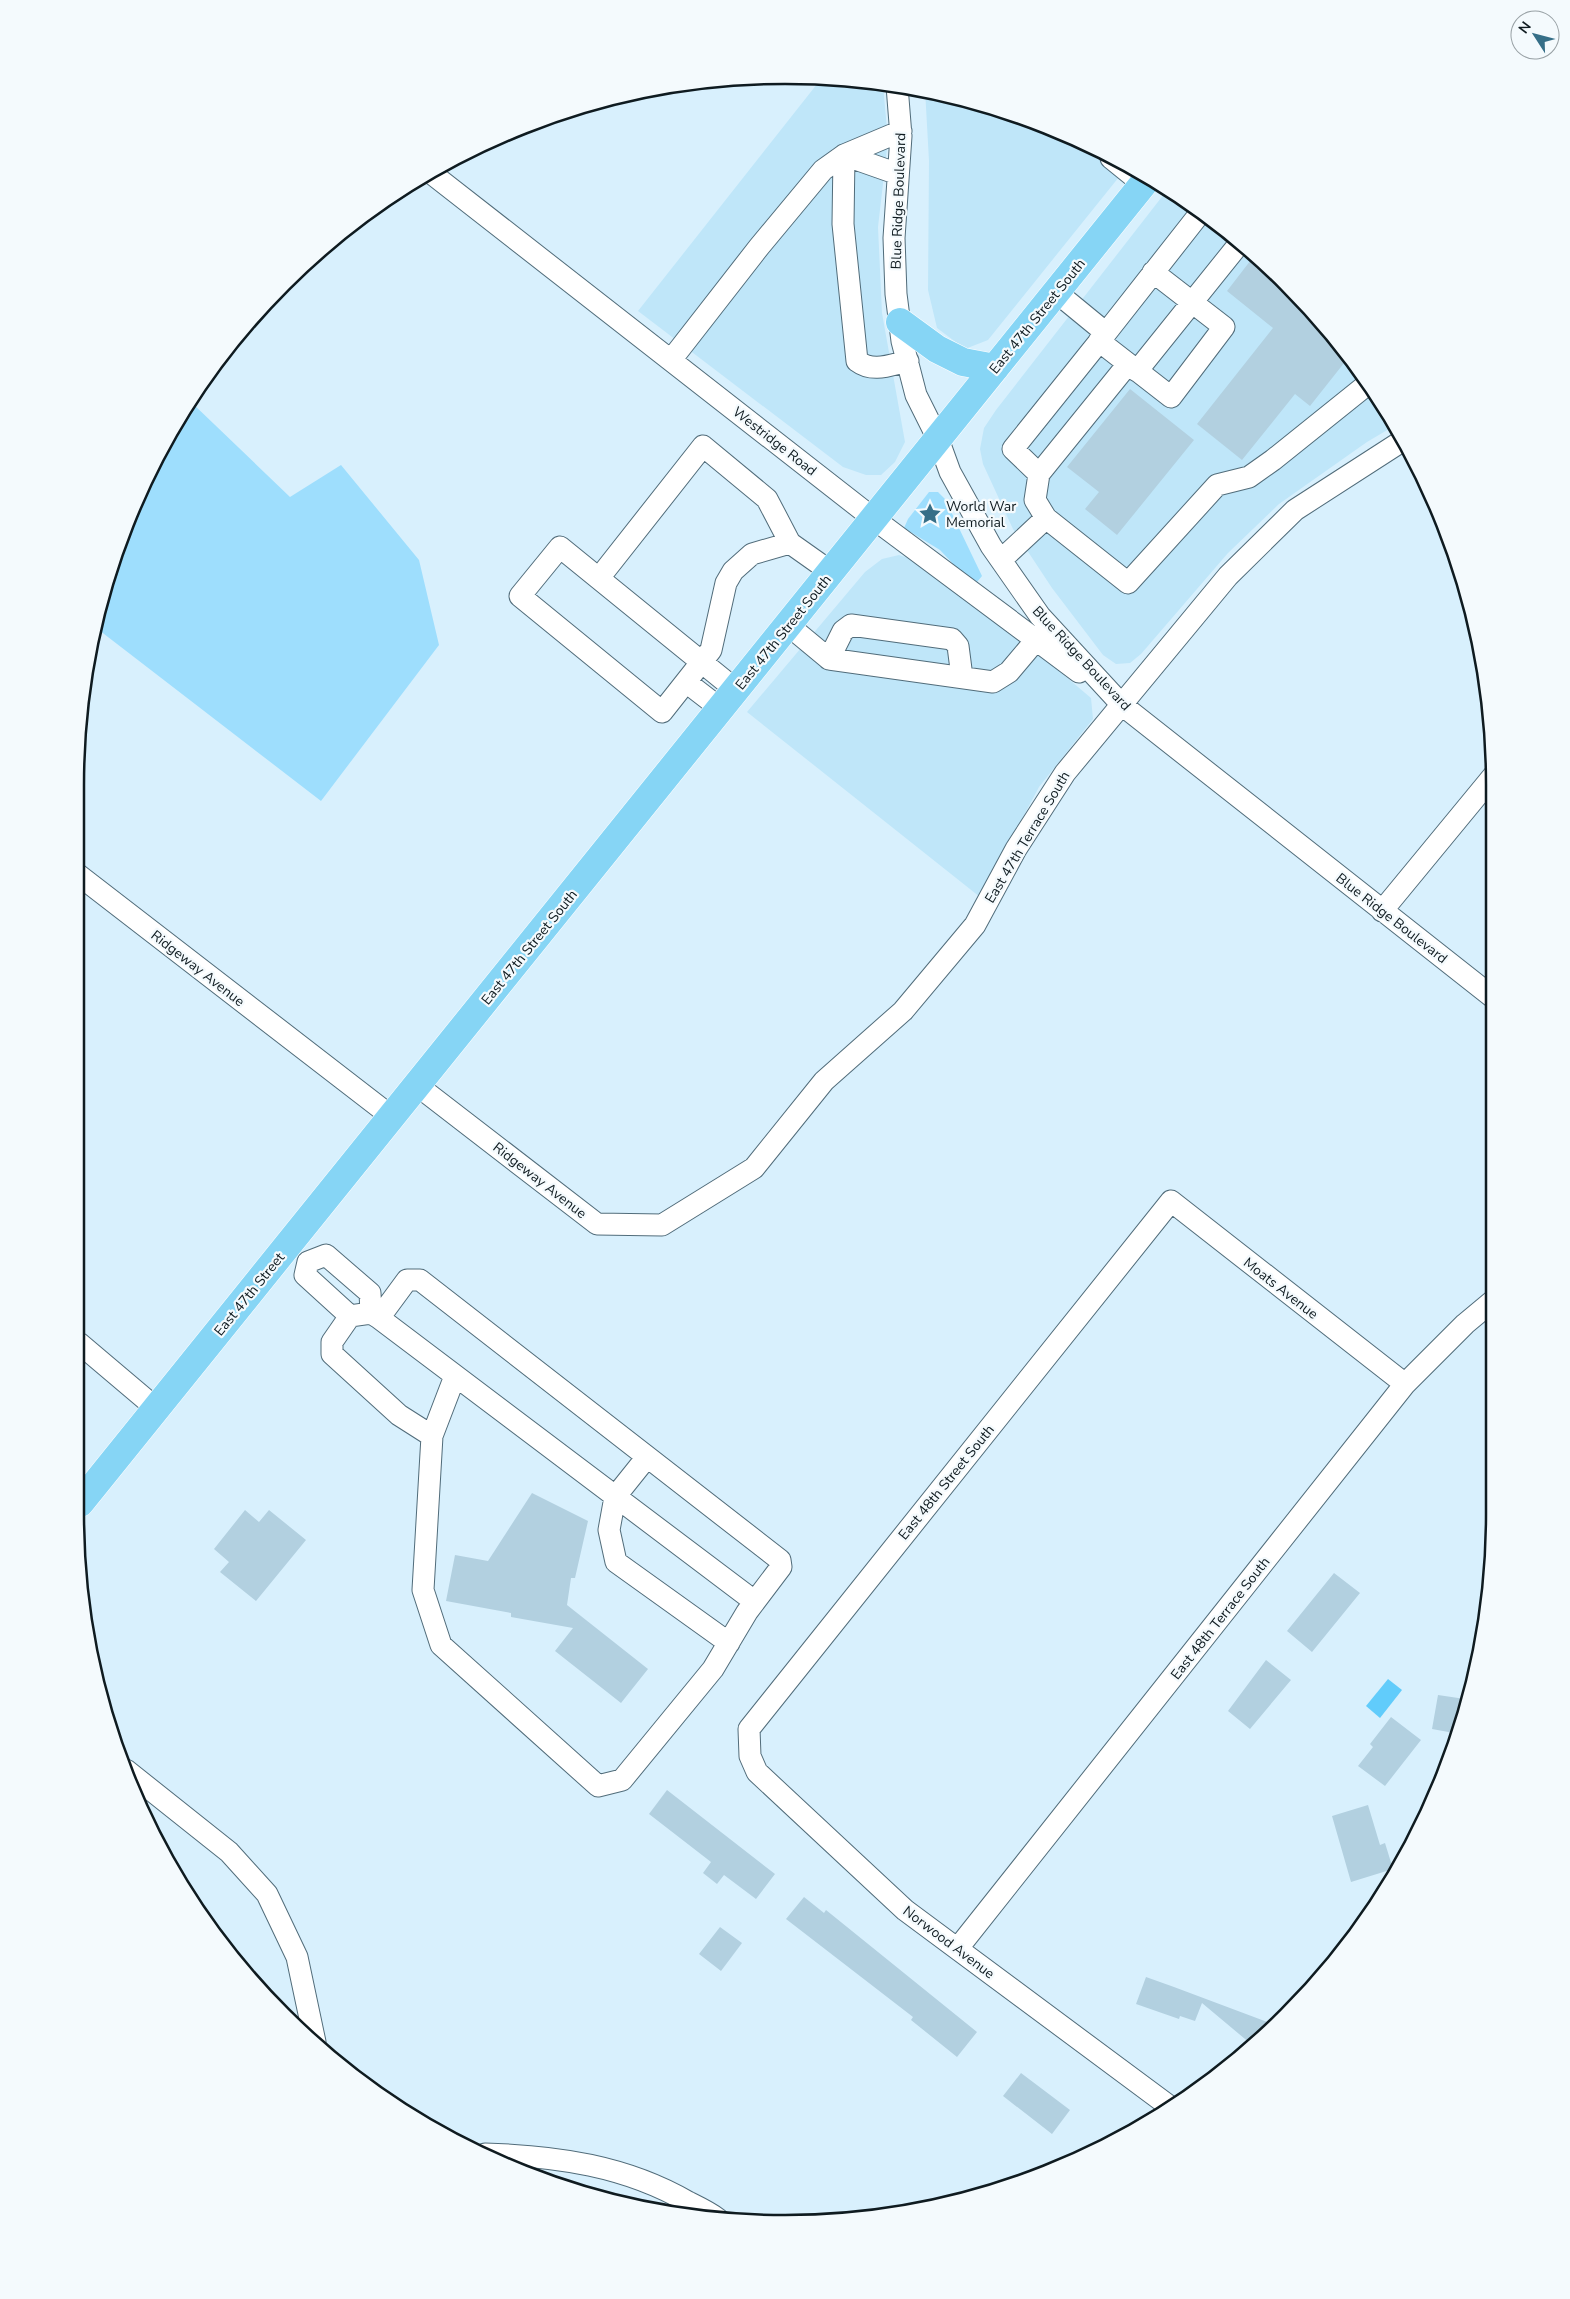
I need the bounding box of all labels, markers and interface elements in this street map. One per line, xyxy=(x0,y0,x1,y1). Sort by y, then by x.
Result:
north arrow xyxy=(1510,10,1560,60)
text: N xyxy=(1514,18,1536,37)
street label: Blue Ridge Boulevard xyxy=(887,132,910,270)
street label: East 47th Street South xyxy=(985,255,1090,378)
street label: Westridge Road xyxy=(729,403,821,480)
place label: World War Memorial xyxy=(946,497,1016,532)
place icon: World War Memorial xyxy=(917,501,943,527)
street label: East 47th Street South xyxy=(731,571,836,694)
street label: Blue Ridge Boulevard xyxy=(1028,602,1135,715)
street label: East 47th Terrace South xyxy=(981,768,1074,907)
street label: Blue Ridge Boulevard xyxy=(1332,869,1451,968)
street label: East 47th Street South xyxy=(477,886,582,1009)
street label: Ridgeway Avenue xyxy=(147,926,248,1011)
street label: Ridgeway Avenue xyxy=(489,1138,590,1223)
street label: East 47th Street xyxy=(210,1249,289,1340)
street label: Moats Avenue xyxy=(1239,1253,1322,1324)
street label: East 48th Street South xyxy=(894,1421,999,1544)
street label: East 48th Terrace South xyxy=(1167,1553,1274,1683)
street label: Norwood Avenue xyxy=(899,1902,998,1983)

